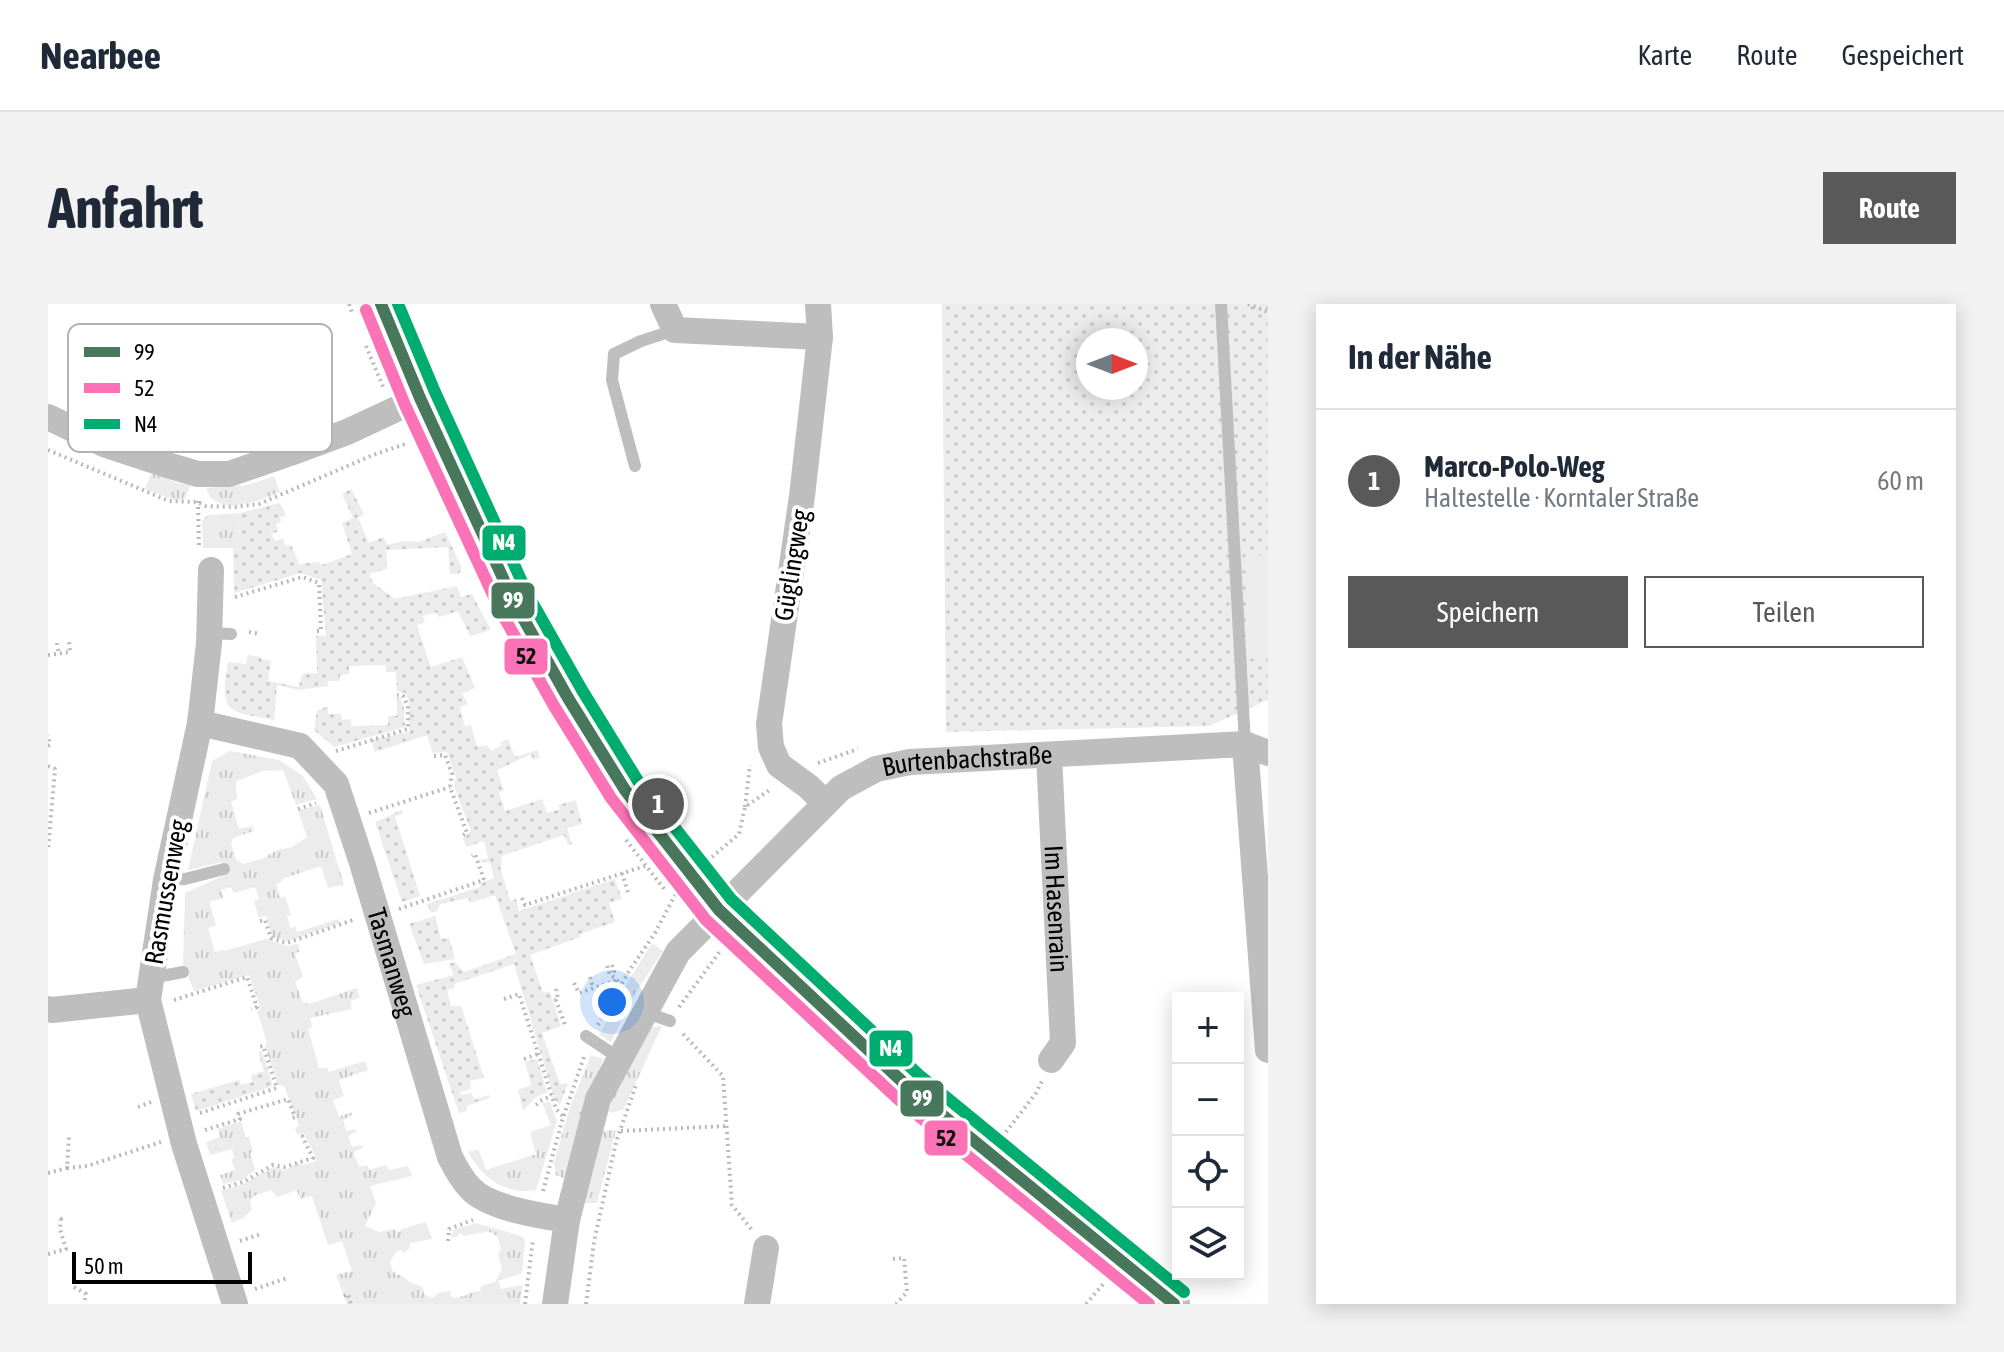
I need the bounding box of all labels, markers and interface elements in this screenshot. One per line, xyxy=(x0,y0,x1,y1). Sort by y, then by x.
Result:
text: Nearbee xyxy=(40,34,161,77)
text: Karte xyxy=(1638,39,1692,71)
text: Route xyxy=(1736,39,1797,71)
text: Gespeichert xyxy=(1841,39,1964,71)
button: Route xyxy=(1823,172,1956,244)
text: Anfahrt xyxy=(48,176,203,240)
legend xyxy=(68,324,332,452)
north arrow xyxy=(1076,328,1148,400)
text: In der Nähe xyxy=(1348,337,1492,376)
text: 99 xyxy=(134,339,155,365)
text: 52 xyxy=(134,375,155,401)
text: N4 xyxy=(134,411,157,437)
text: Marco-Polo-Weg xyxy=(1424,449,1605,483)
text: 1 xyxy=(1368,466,1380,496)
text: 60 m xyxy=(1877,466,1924,496)
text: Haltestelle · Korntaler Straße xyxy=(1424,483,1699,513)
street label: Güglingweg xyxy=(768,506,816,623)
line badge: N4 xyxy=(481,524,527,562)
text: N4 xyxy=(492,529,516,555)
button: Speichern xyxy=(1348,576,1628,648)
button: Teilen xyxy=(1644,576,1924,648)
line badge: 99 xyxy=(490,581,536,620)
text: 99 xyxy=(503,587,523,613)
line badge: 52 xyxy=(503,637,549,676)
text: 52 xyxy=(516,643,536,669)
street label: Burtenbachstraße xyxy=(879,739,1053,782)
pin: 1 xyxy=(632,774,684,834)
street label: Rasmussenweg xyxy=(139,816,194,967)
street label: Im Hasenrain xyxy=(1038,844,1075,973)
street label: Tasmanweg xyxy=(361,904,423,1022)
your location xyxy=(592,982,632,1022)
map controls xyxy=(1172,992,1244,1280)
button: + xyxy=(1172,992,1244,1064)
line badge: N4 xyxy=(868,1029,914,1068)
text: N4 xyxy=(879,1035,903,1061)
button: − xyxy=(1172,1064,1244,1136)
line badge: 99 xyxy=(899,1079,945,1118)
text: 99 xyxy=(912,1085,932,1111)
line badge: 52 xyxy=(923,1119,969,1157)
text: 52 xyxy=(936,1125,956,1151)
button: locate xyxy=(1172,1136,1244,1208)
button: layers xyxy=(1172,1208,1244,1280)
scale bar xyxy=(72,1248,252,1284)
text: 50 m xyxy=(84,1253,124,1279)

